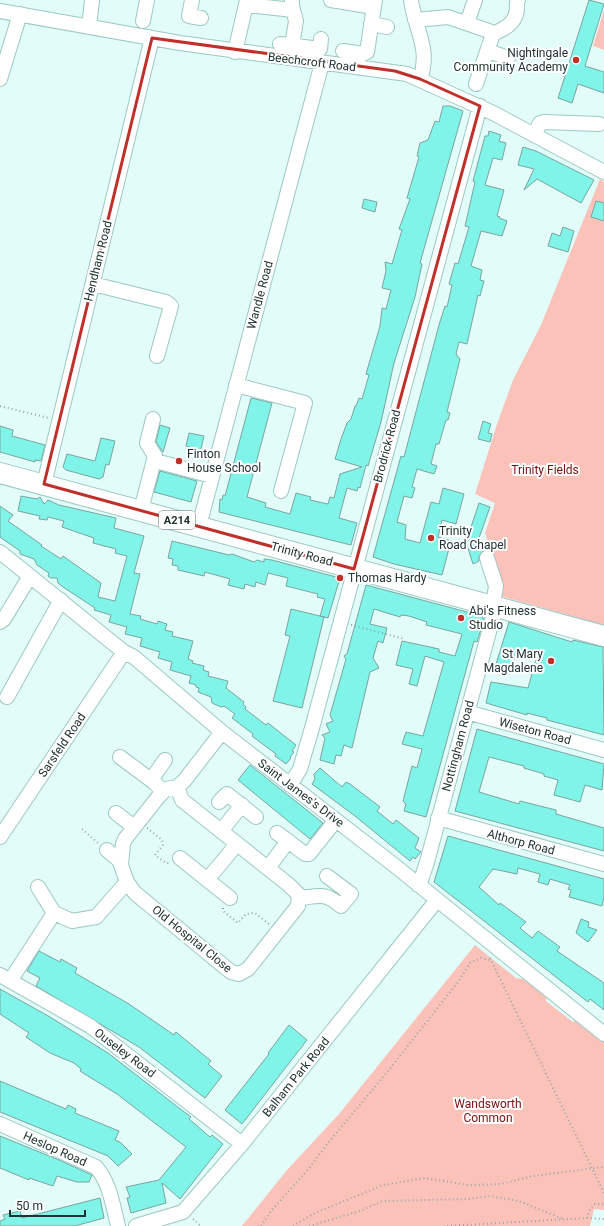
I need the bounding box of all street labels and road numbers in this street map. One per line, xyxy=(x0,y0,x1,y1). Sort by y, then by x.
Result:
street label: Beechcroft Road xyxy=(267,50,357,74)
street label: Hendham Road xyxy=(81,219,115,303)
street label: Wandle Road xyxy=(244,259,276,331)
street label: Brodrick Road xyxy=(371,408,403,484)
road number: A214 xyxy=(159,511,195,529)
street label: Trinity Road xyxy=(270,539,334,569)
street label: Nottingham Road xyxy=(439,699,477,793)
street label: Sarsfeld Road xyxy=(35,710,89,780)
street label: Wiseton Road xyxy=(497,715,573,747)
street label: Saint James's Drive xyxy=(255,756,347,830)
street label: Althorp Road xyxy=(486,826,556,858)
street label: Old Hospital Close xyxy=(149,903,235,975)
street label: Ouseley Road xyxy=(92,1025,158,1081)
street label: Balham Park Road xyxy=(260,1034,332,1120)
street label: Heslop Road xyxy=(21,1129,89,1169)

